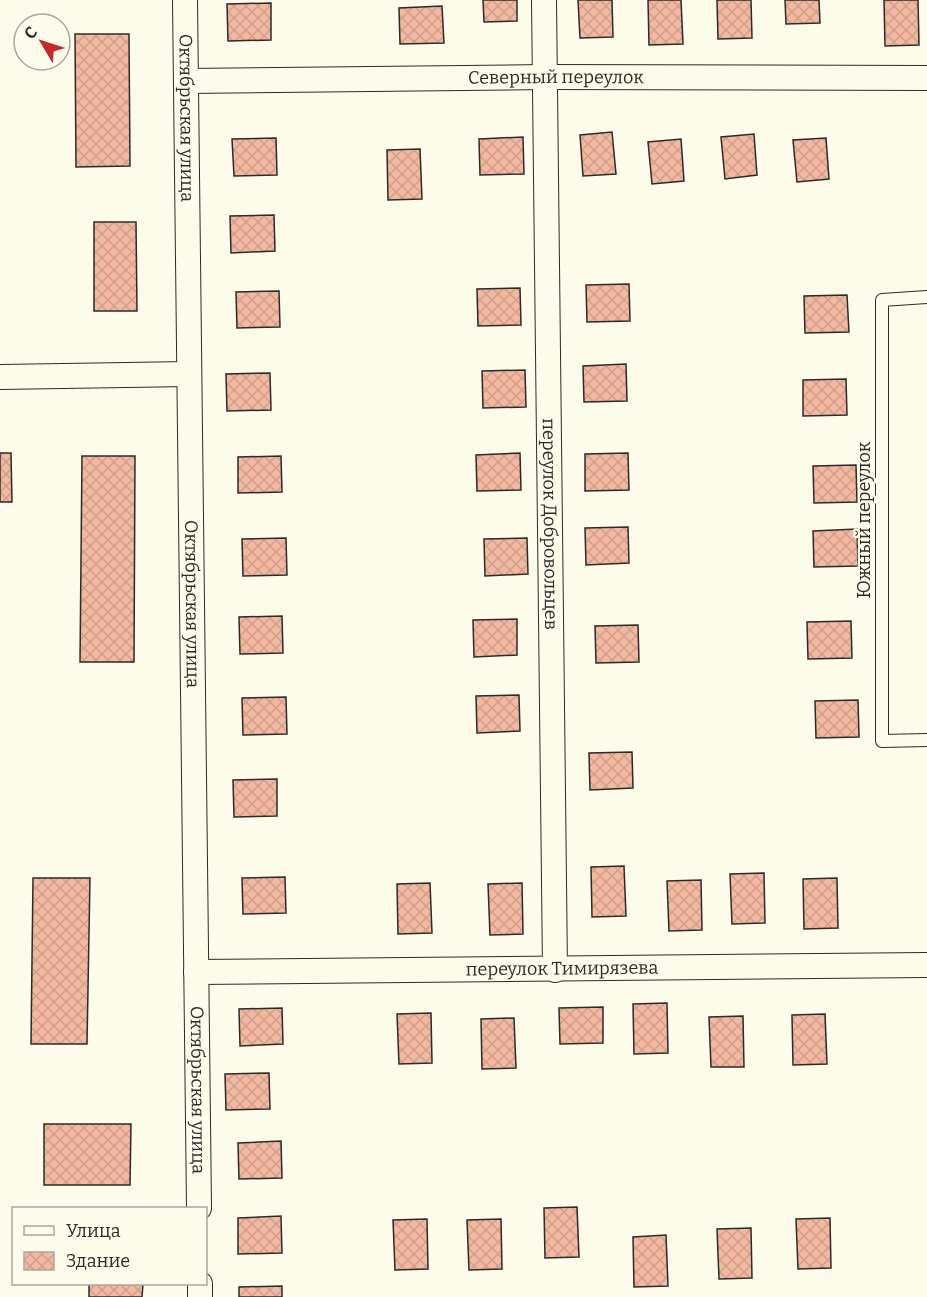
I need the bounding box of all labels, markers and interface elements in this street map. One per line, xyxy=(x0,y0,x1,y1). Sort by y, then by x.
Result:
north arrow xyxy=(12,12,72,72)
text: С xyxy=(20,23,41,43)
street label: Октябрьская улица xyxy=(174,34,198,202)
street label: Северный переулок xyxy=(468,66,644,89)
street label: переулок Добровольцев xyxy=(538,418,562,630)
street label: Южный переулок xyxy=(853,441,875,598)
street label: Октябрьская улица xyxy=(180,520,204,688)
street label: переулок Тимирязева xyxy=(466,957,659,980)
street label: Октябрьская улица xyxy=(186,1006,210,1174)
legend xyxy=(12,1207,207,1285)
text: Улица xyxy=(66,1220,121,1242)
text: Здание xyxy=(66,1250,130,1272)

